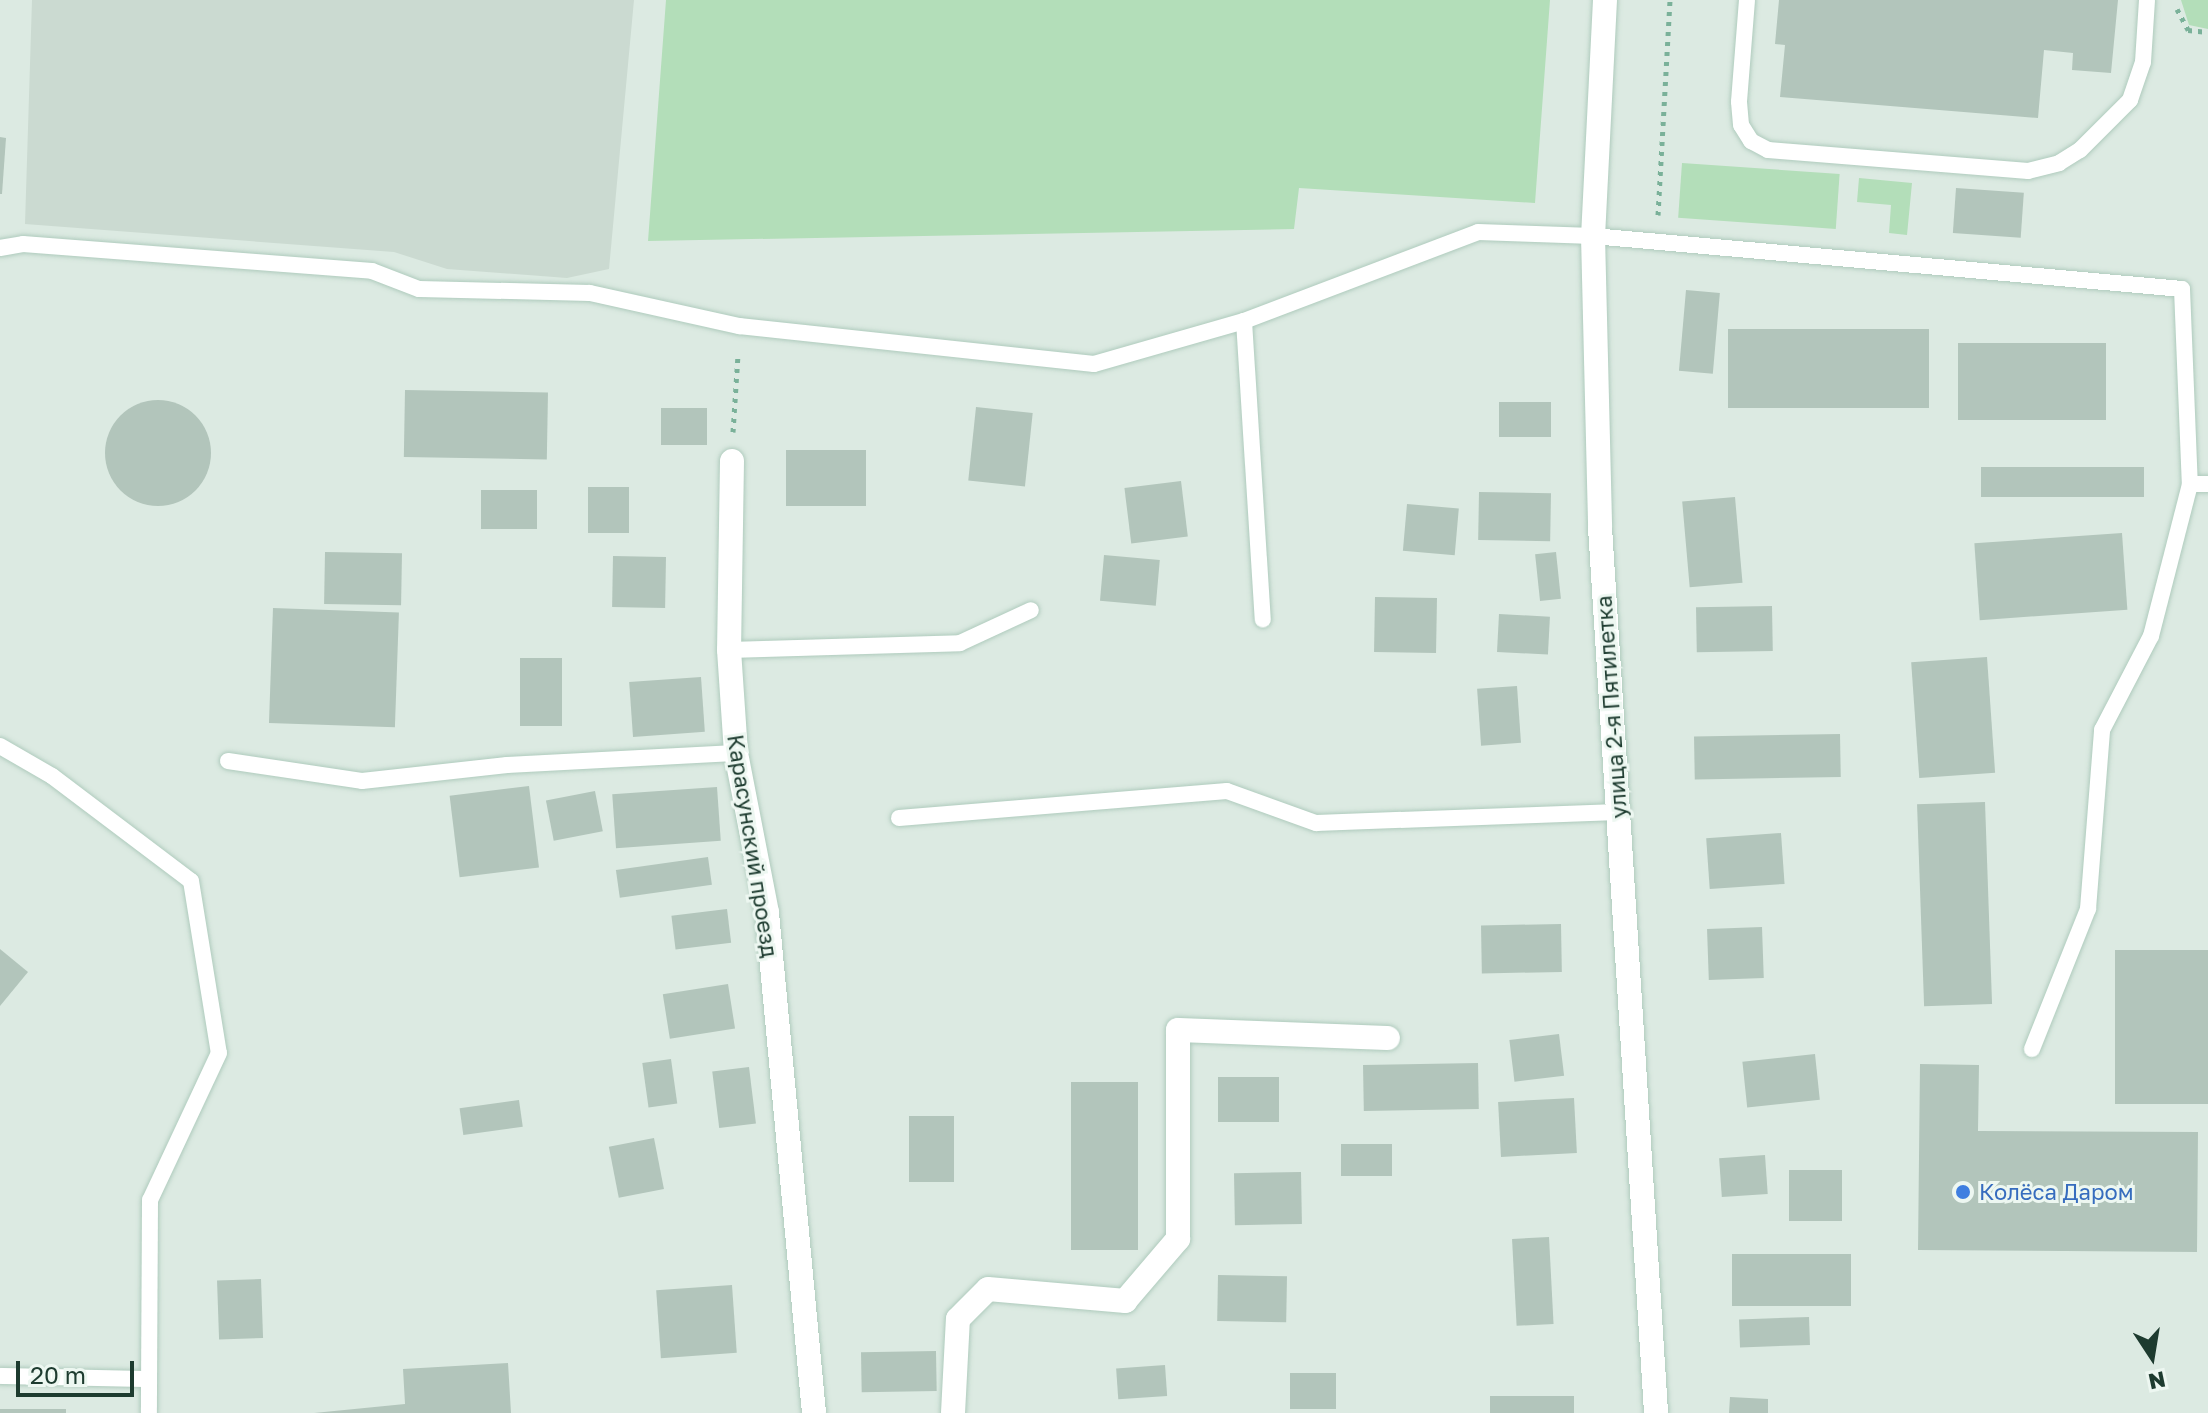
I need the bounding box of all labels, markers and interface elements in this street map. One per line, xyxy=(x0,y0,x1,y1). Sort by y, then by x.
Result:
street label: улица 2-я Пятилетка xyxy=(1590,595,1632,819)
street label: Карасунский проезд xyxy=(722,733,784,959)
place label: Колёса Даром xyxy=(1979,1179,2134,1205)
marker: Колёса Даром xyxy=(1954,1183,1972,1201)
north arrow xyxy=(2112,1317,2192,1397)
scale bar xyxy=(20,1345,138,1395)
text: 20 m xyxy=(30,1360,86,1389)
text: N xyxy=(2146,1366,2168,1396)

